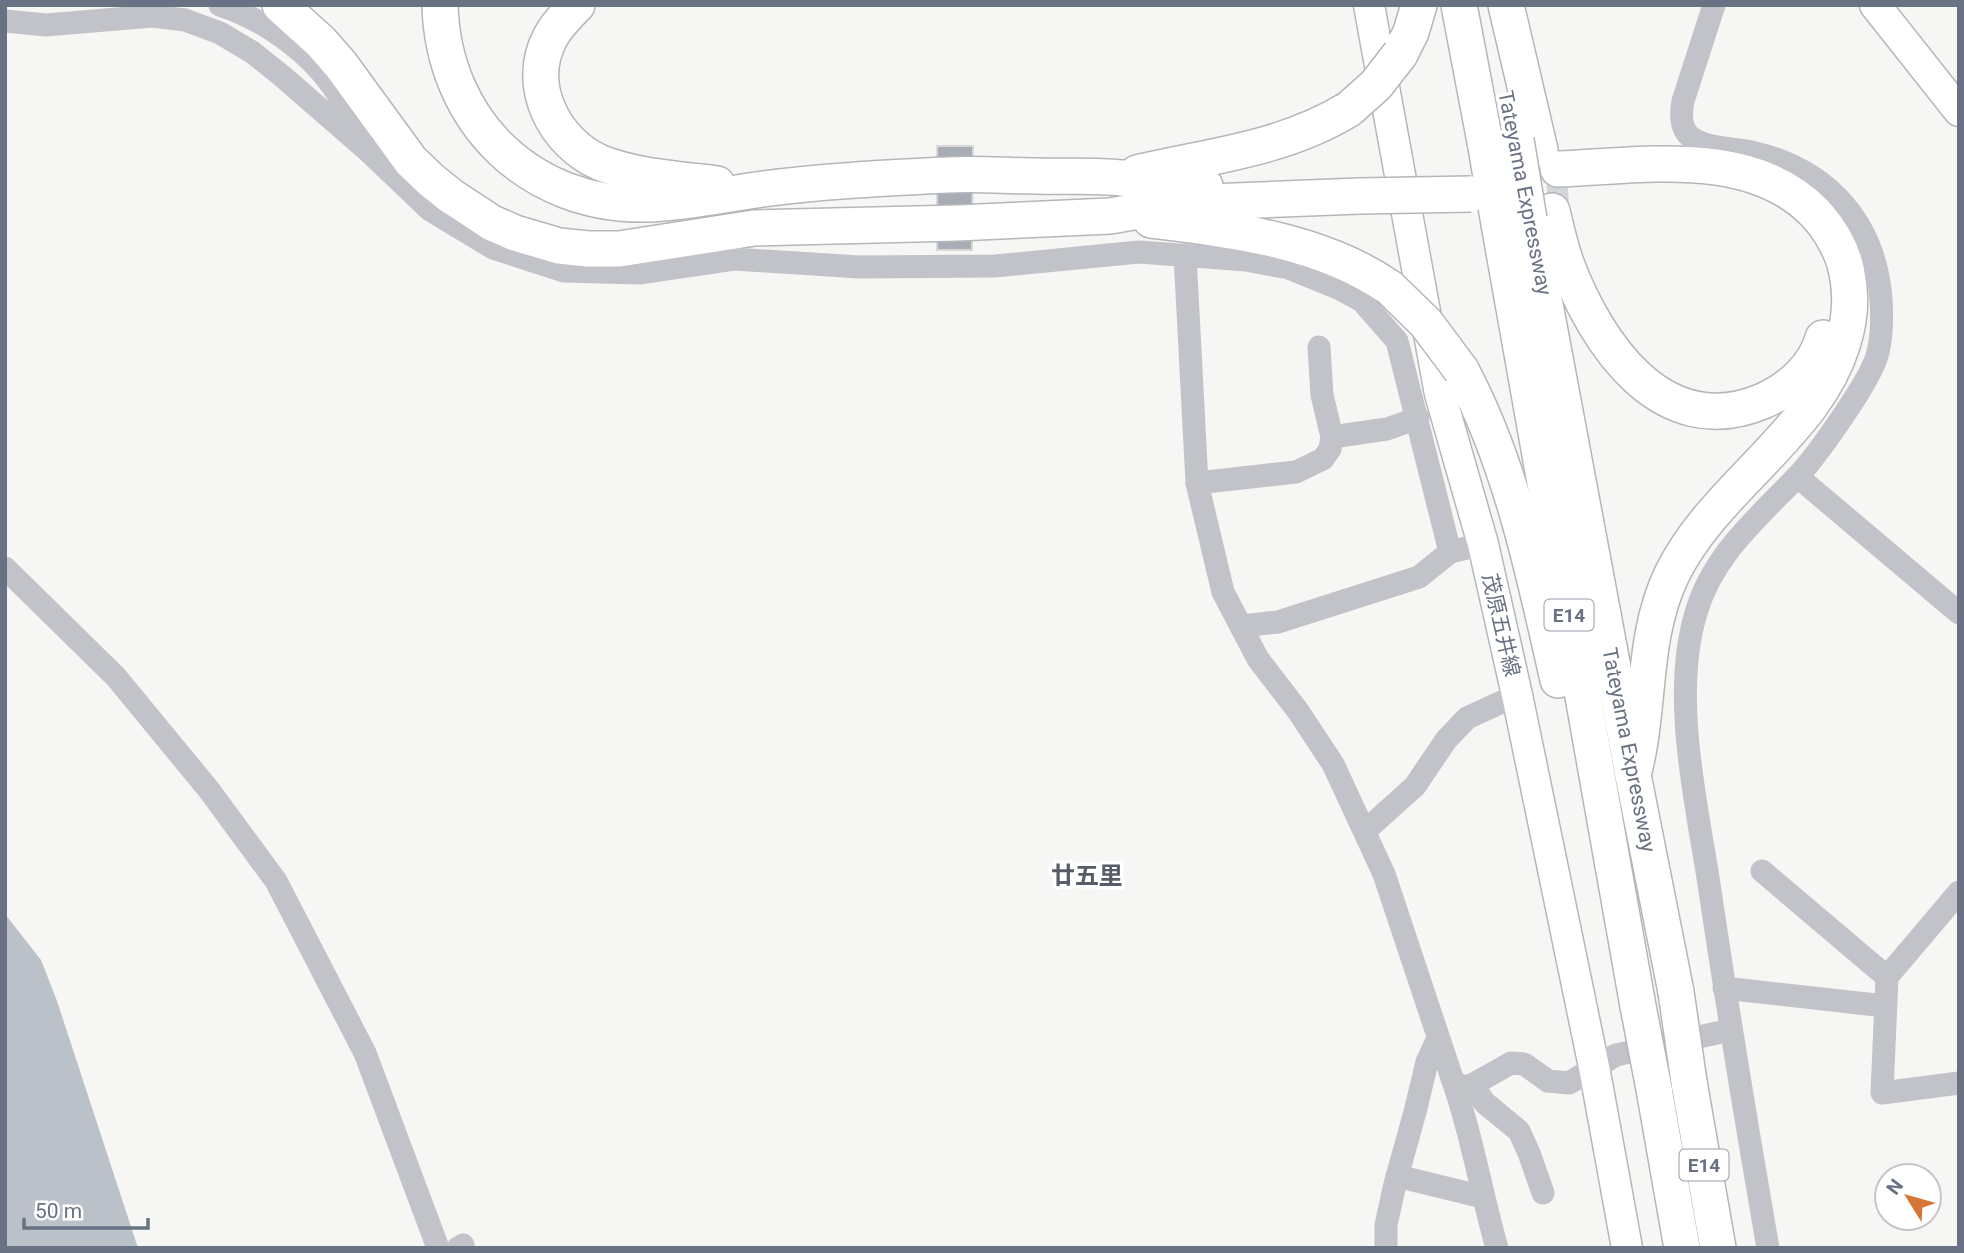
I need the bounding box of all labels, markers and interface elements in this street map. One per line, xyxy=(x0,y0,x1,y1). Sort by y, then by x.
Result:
street label: Tateyama Expressway xyxy=(1493,89,1557,297)
street label: 茂原五井線 xyxy=(1477,571,1525,679)
road number: E14 xyxy=(1544,600,1594,630)
street label: Tateyama Expressway xyxy=(1597,646,1661,854)
district label: 廿五里 xyxy=(1051,862,1123,890)
road number: E14 xyxy=(1680,1149,1728,1180)
north arrow xyxy=(1873,1162,1943,1232)
text: N xyxy=(1882,1175,1908,1199)
scale bar xyxy=(24,1186,149,1230)
text: 50 m xyxy=(35,1199,82,1223)

